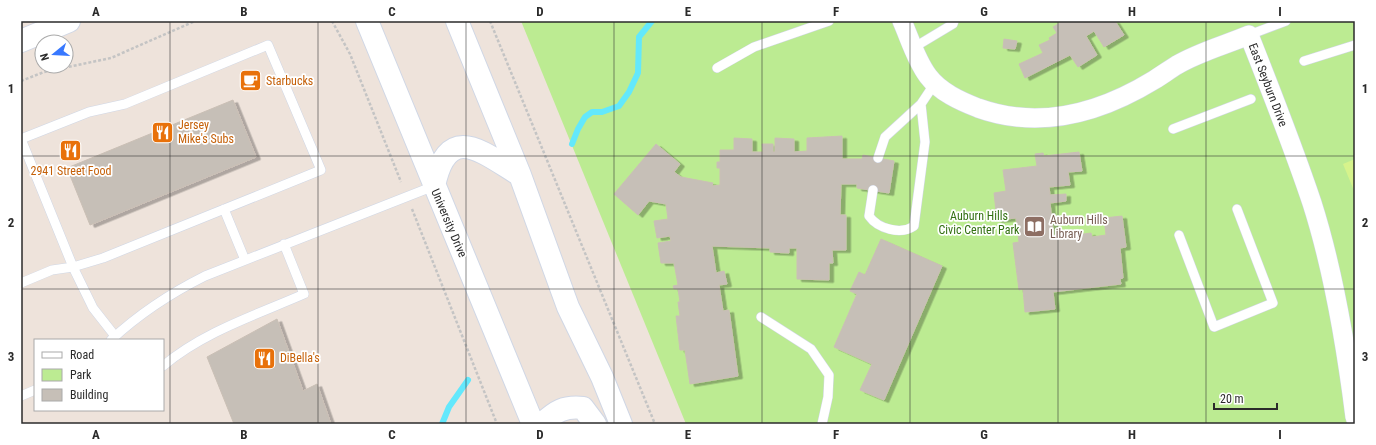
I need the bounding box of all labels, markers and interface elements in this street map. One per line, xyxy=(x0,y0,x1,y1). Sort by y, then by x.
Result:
text: A xyxy=(92,4,100,19)
text: B xyxy=(240,4,248,19)
text: C xyxy=(388,4,396,19)
text: D xyxy=(536,4,544,19)
text: E xyxy=(685,4,692,19)
text: F xyxy=(833,4,839,19)
text: G xyxy=(980,4,988,19)
text: H xyxy=(1128,4,1136,19)
text: I xyxy=(1278,4,1282,19)
north arrow xyxy=(34,34,74,74)
street label: East Seyburn Drive xyxy=(1246,41,1290,129)
text: N xyxy=(38,51,52,62)
cafe icon: Starbucks xyxy=(237,68,263,94)
place label: Starbucks xyxy=(266,74,313,88)
text: 1 xyxy=(8,81,14,96)
text: 1 xyxy=(1362,81,1368,96)
place label: Jersey Mike's Subs xyxy=(178,118,234,146)
restaurant icon: Jersey Mike's Subs xyxy=(149,119,175,145)
restaurant icon: 2941 Street Food xyxy=(58,137,84,163)
place label: 2941 Street Food xyxy=(31,164,112,178)
street label: University Drive xyxy=(428,187,470,260)
park label: Auburn Hills Civic Center Park xyxy=(939,209,1020,237)
place label: Auburn Hills Library xyxy=(1050,213,1108,241)
library icon: Auburn Hills Library xyxy=(1022,214,1048,240)
text: 2 xyxy=(8,215,15,230)
text: 2 xyxy=(1362,215,1369,230)
legend xyxy=(34,339,164,411)
restaurant icon: DiBella's xyxy=(251,345,277,371)
text: Road xyxy=(70,348,94,362)
text: 3 xyxy=(8,349,14,364)
text: 3 xyxy=(1362,349,1368,364)
place label: DiBella's xyxy=(280,351,320,365)
text: Park xyxy=(70,368,92,382)
scale bar xyxy=(1214,385,1277,411)
text: Building xyxy=(70,388,108,402)
text: 20 m xyxy=(1220,392,1244,406)
text: A xyxy=(92,427,100,442)
text: B xyxy=(240,427,248,442)
text: C xyxy=(388,427,396,442)
text: D xyxy=(536,427,544,442)
text: E xyxy=(685,427,692,442)
text: F xyxy=(833,427,839,442)
text: G xyxy=(980,427,988,442)
text: H xyxy=(1128,427,1136,442)
text: I xyxy=(1278,427,1282,442)

